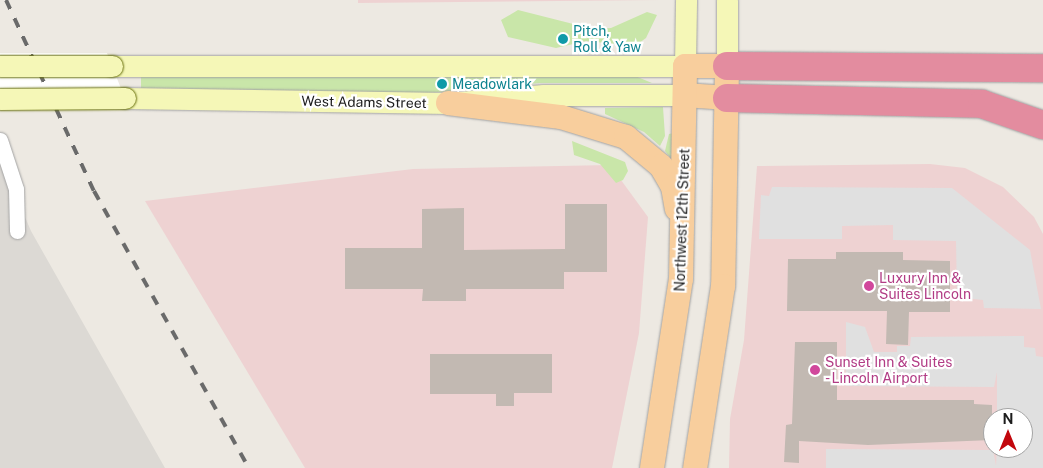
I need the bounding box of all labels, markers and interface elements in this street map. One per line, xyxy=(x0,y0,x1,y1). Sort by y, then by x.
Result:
place label: Pitch, Roll & Yaw xyxy=(573,23,641,56)
marker: Pitch, Roll & Yaw xyxy=(557,33,569,45)
place label: Meadowlark xyxy=(452,76,532,92)
marker: Meadowlark xyxy=(436,78,448,90)
street label: West Adams Street xyxy=(301,93,427,111)
street label: Northwest 12th Street xyxy=(671,148,693,292)
place label: Luxury Inn & Suites Lincoln xyxy=(879,270,971,302)
marker: Luxury Inn & Suites Lincoln xyxy=(863,280,875,292)
place label: Sunset Inn & Suites - Lincoln Airport xyxy=(825,354,952,387)
marker: Sunset Inn & Suites - Lincoln Airport xyxy=(809,364,821,376)
north arrow xyxy=(983,408,1033,458)
text: N xyxy=(1003,411,1013,427)

